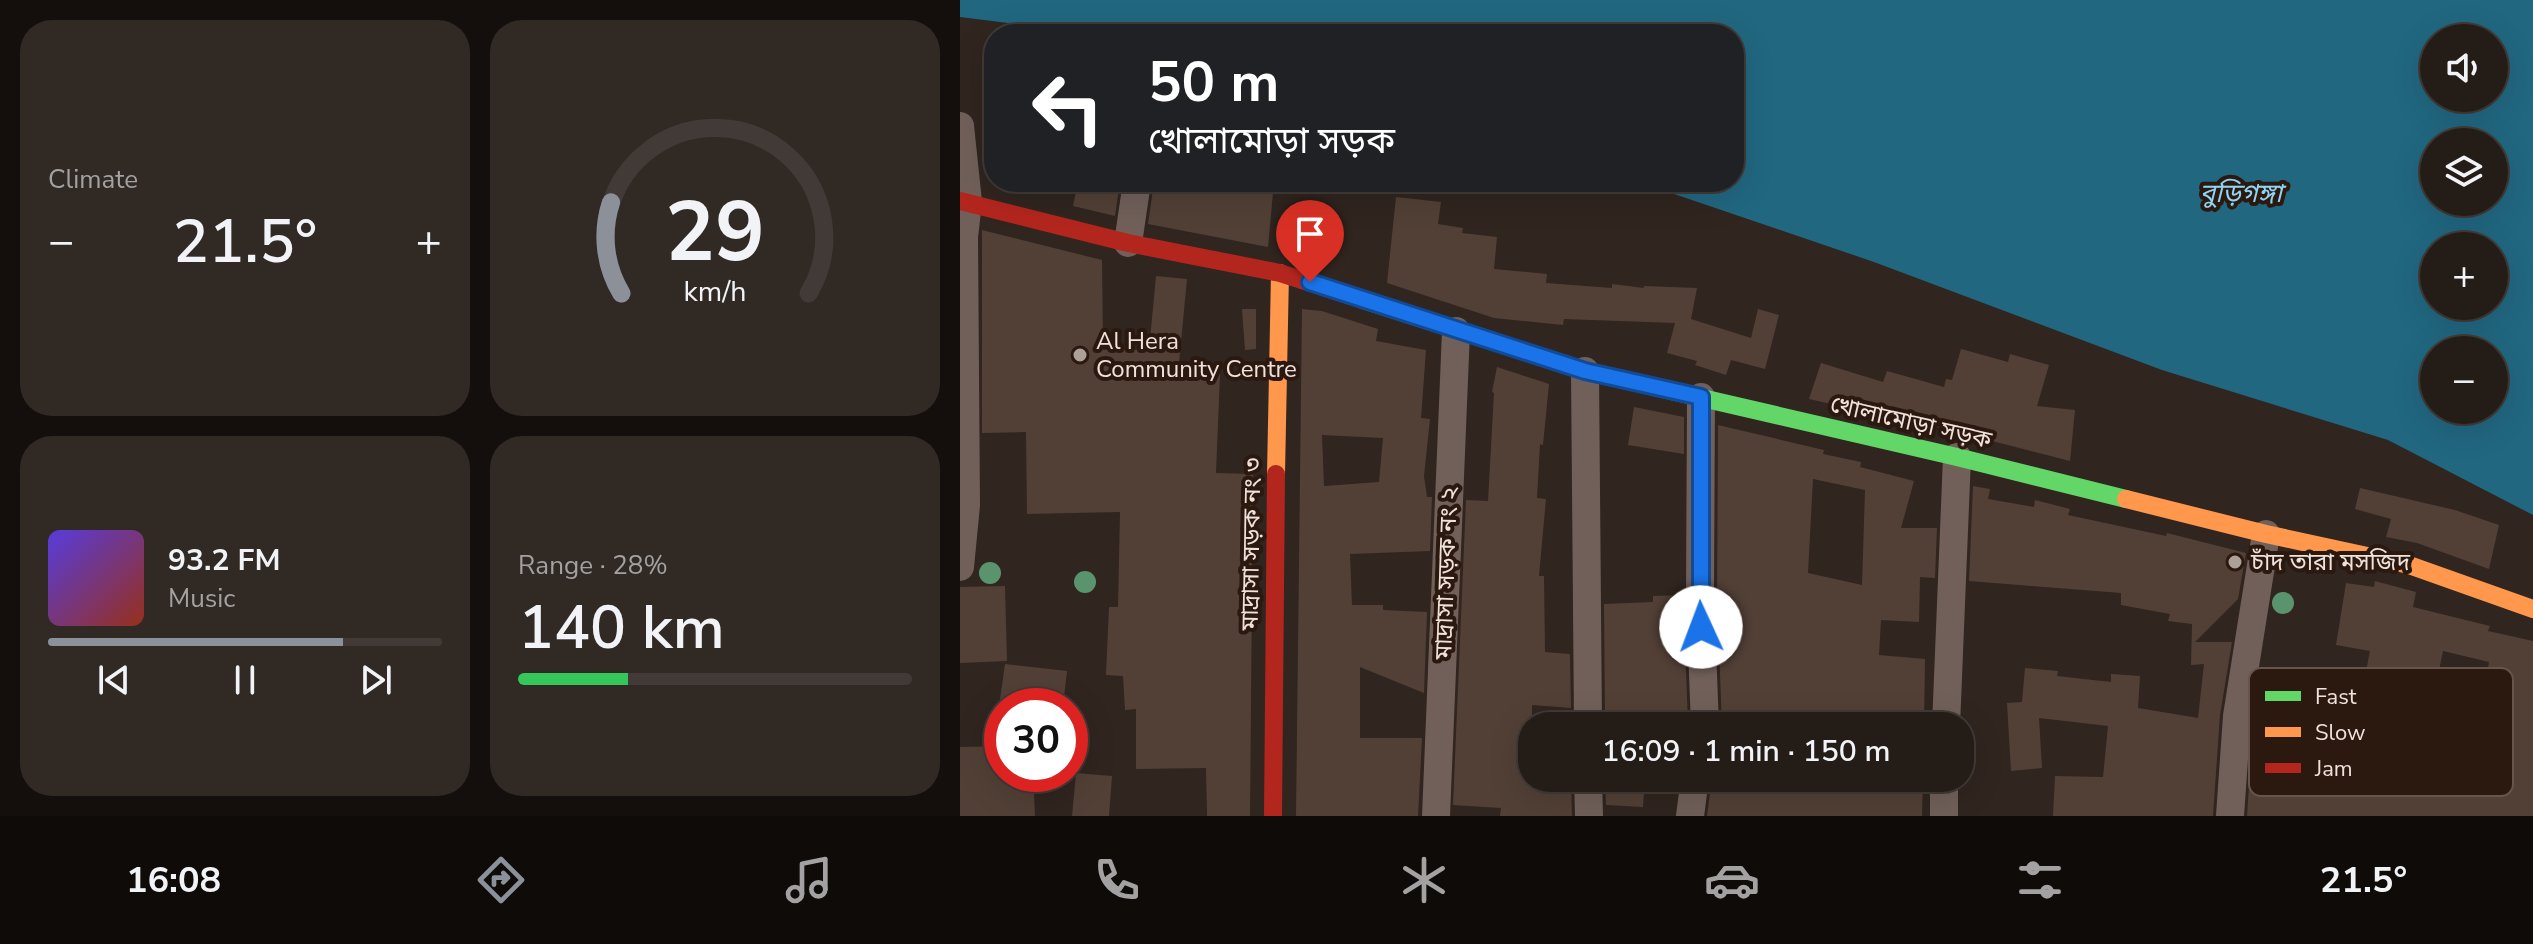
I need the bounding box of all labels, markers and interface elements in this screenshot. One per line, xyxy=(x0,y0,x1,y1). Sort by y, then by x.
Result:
map controls xyxy=(2420,24,2508,424)
button: sound xyxy=(2420,24,2508,112)
text: 50 m xyxy=(1148,44,1279,121)
icon: left xyxy=(1016,56,1120,160)
text: খোলামোড়া সড়ক xyxy=(1148,117,1395,166)
button: layers xyxy=(2420,128,2508,216)
text: Climate xyxy=(48,162,138,197)
text: 29 xyxy=(665,176,765,289)
water label: বুড়িগঙ্গা xyxy=(2200,176,2287,211)
pin xyxy=(1276,200,1344,282)
text: 21.5° xyxy=(173,201,317,283)
text: − xyxy=(48,212,74,272)
text: + xyxy=(416,212,442,272)
icon: arrive xyxy=(1288,212,1332,256)
button: + xyxy=(2420,232,2508,320)
text: km/h xyxy=(684,272,746,311)
place label: Al Hera Community Centre xyxy=(1096,325,1297,385)
button: − xyxy=(2420,336,2508,424)
marker: Al Hera Community Centre xyxy=(1071,346,1089,364)
street label: খোলামোড়া সড়ক xyxy=(1827,388,1995,456)
street label: মাদ্রাসা সড়ক নং ৩ xyxy=(1233,457,1269,632)
street label: মাদ্রাসা সড়ক নং ২ xyxy=(1427,486,1465,661)
text: 93.2 FM xyxy=(168,540,280,581)
place label: চাঁদ তারা মসজিদ xyxy=(2250,546,2411,578)
text: Range · 28% xyxy=(518,548,668,583)
marker: চাঁদ তারা মসজিদ xyxy=(2226,553,2244,571)
text: Music xyxy=(168,581,235,616)
position arrow xyxy=(1659,585,1743,669)
text: 140 km xyxy=(518,587,725,669)
icon: previous xyxy=(92,658,136,702)
icon: pause xyxy=(223,658,267,702)
icon: next xyxy=(354,658,398,702)
legend xyxy=(2249,668,2513,796)
text: Fast xyxy=(2315,682,2357,712)
speed limit sign: 30 xyxy=(984,688,1088,792)
text: Slow xyxy=(2315,718,2366,748)
text: 16:09 · 1 min · 150 m xyxy=(1601,731,1891,772)
text: Jam xyxy=(2314,754,2353,784)
icon: directions xyxy=(473,852,529,908)
icon: music xyxy=(781,852,837,908)
icon: phone xyxy=(1089,852,1145,908)
icon: climate xyxy=(1396,852,1452,908)
icon: car xyxy=(1704,852,1760,908)
icon: filters xyxy=(2012,852,2068,908)
text: 16:08 xyxy=(126,856,221,905)
text: 21.5° xyxy=(2320,856,2407,905)

